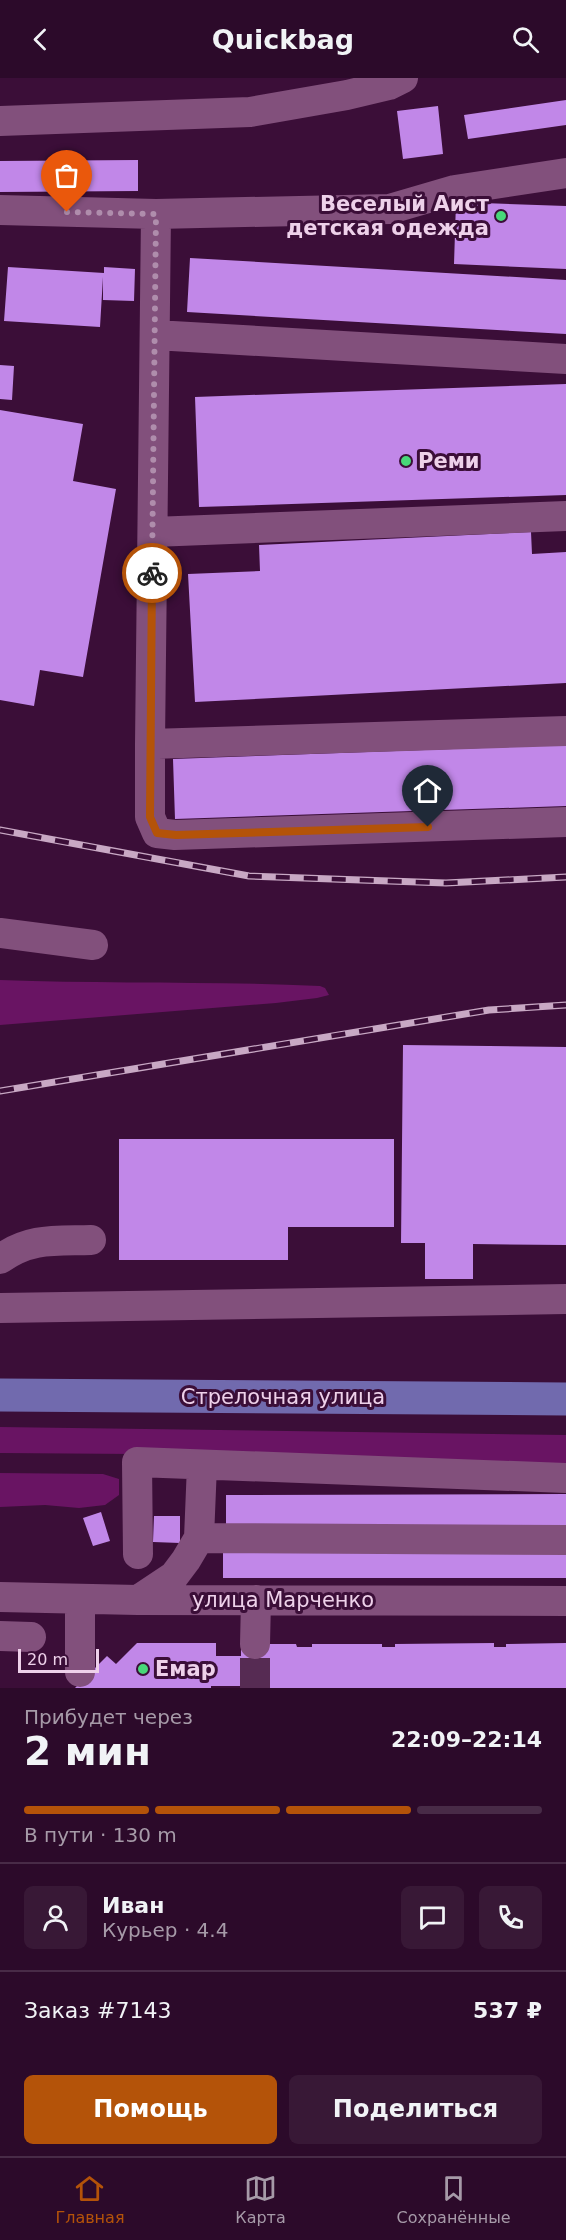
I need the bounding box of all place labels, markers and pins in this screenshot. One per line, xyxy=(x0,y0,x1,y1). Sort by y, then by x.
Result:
pin xyxy=(41,150,92,212)
place label: Веселый Аист детская одежда xyxy=(286,192,490,240)
marker: Веселый Аист детская одежда xyxy=(494,209,508,223)
place label: Реми xyxy=(418,449,480,473)
marker: Реми xyxy=(399,454,413,468)
pin xyxy=(402,765,453,827)
place label: Емар xyxy=(155,1657,216,1681)
marker: Емар xyxy=(136,1662,150,1676)

